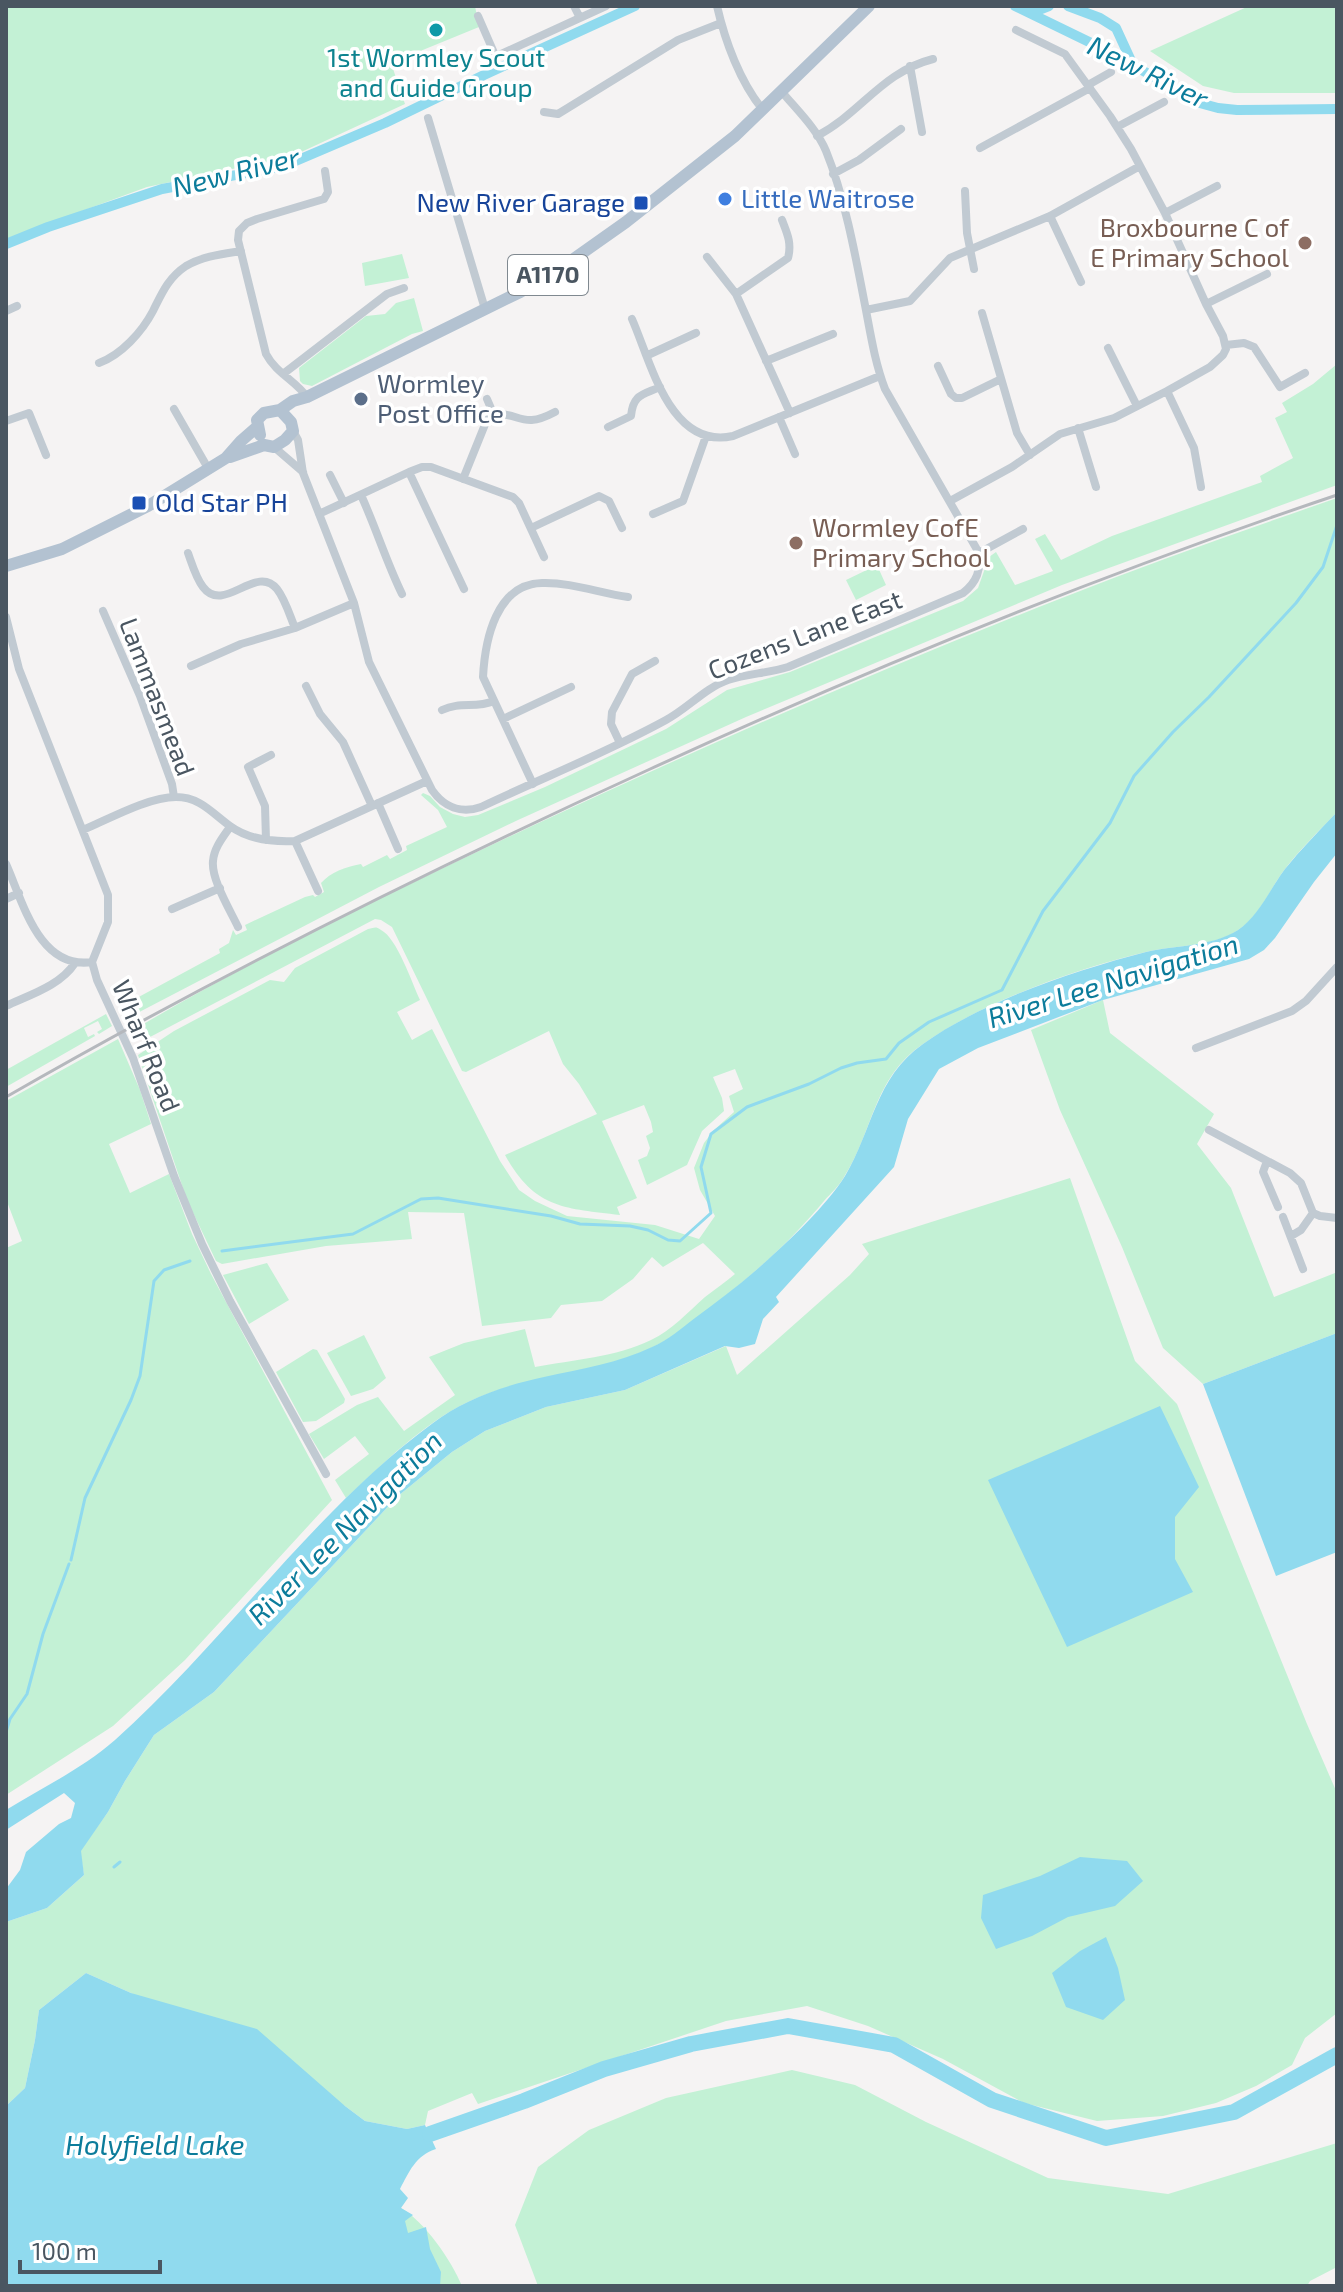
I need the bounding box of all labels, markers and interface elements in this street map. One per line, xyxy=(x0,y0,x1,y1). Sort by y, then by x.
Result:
marker: 1st Wormley Scout and Guide Group xyxy=(427,21,445,39)
water label: New River xyxy=(1083,27,1215,115)
place label: 1st Wormley Scout and Guide Group xyxy=(327,41,545,102)
water label: New River xyxy=(169,139,304,203)
place label: Little Waitrose xyxy=(741,182,915,213)
place label: New River Garage xyxy=(417,186,625,217)
marker: Little Waitrose xyxy=(716,190,734,208)
marker: New River Garage xyxy=(632,194,650,212)
place label: Broxbourne C of E Primary School xyxy=(1090,211,1290,272)
marker: Broxbourne C of E Primary School xyxy=(1296,234,1314,252)
road number: A1170 xyxy=(508,255,588,295)
place label: Wormley Post Office xyxy=(377,367,504,428)
marker: Wormley Post Office xyxy=(352,390,370,408)
place label: Old Star PH xyxy=(155,486,288,517)
marker: Old Star PH xyxy=(130,494,148,512)
place label: Wormley CofE Primary School xyxy=(812,511,991,572)
marker: Wormley CofE Primary School xyxy=(787,534,805,552)
street label: Cozens Lane East xyxy=(703,582,906,685)
street label: Lammasmead xyxy=(114,613,203,780)
water label: River Lee Navigation xyxy=(983,926,1242,1034)
street label: Wharf Road xyxy=(107,975,188,1116)
water label: River Lee Navigation xyxy=(240,1423,448,1631)
water label: Holyfield Lake xyxy=(65,2127,245,2161)
scale bar xyxy=(20,2224,160,2274)
text: 100 m xyxy=(32,2236,97,2265)

